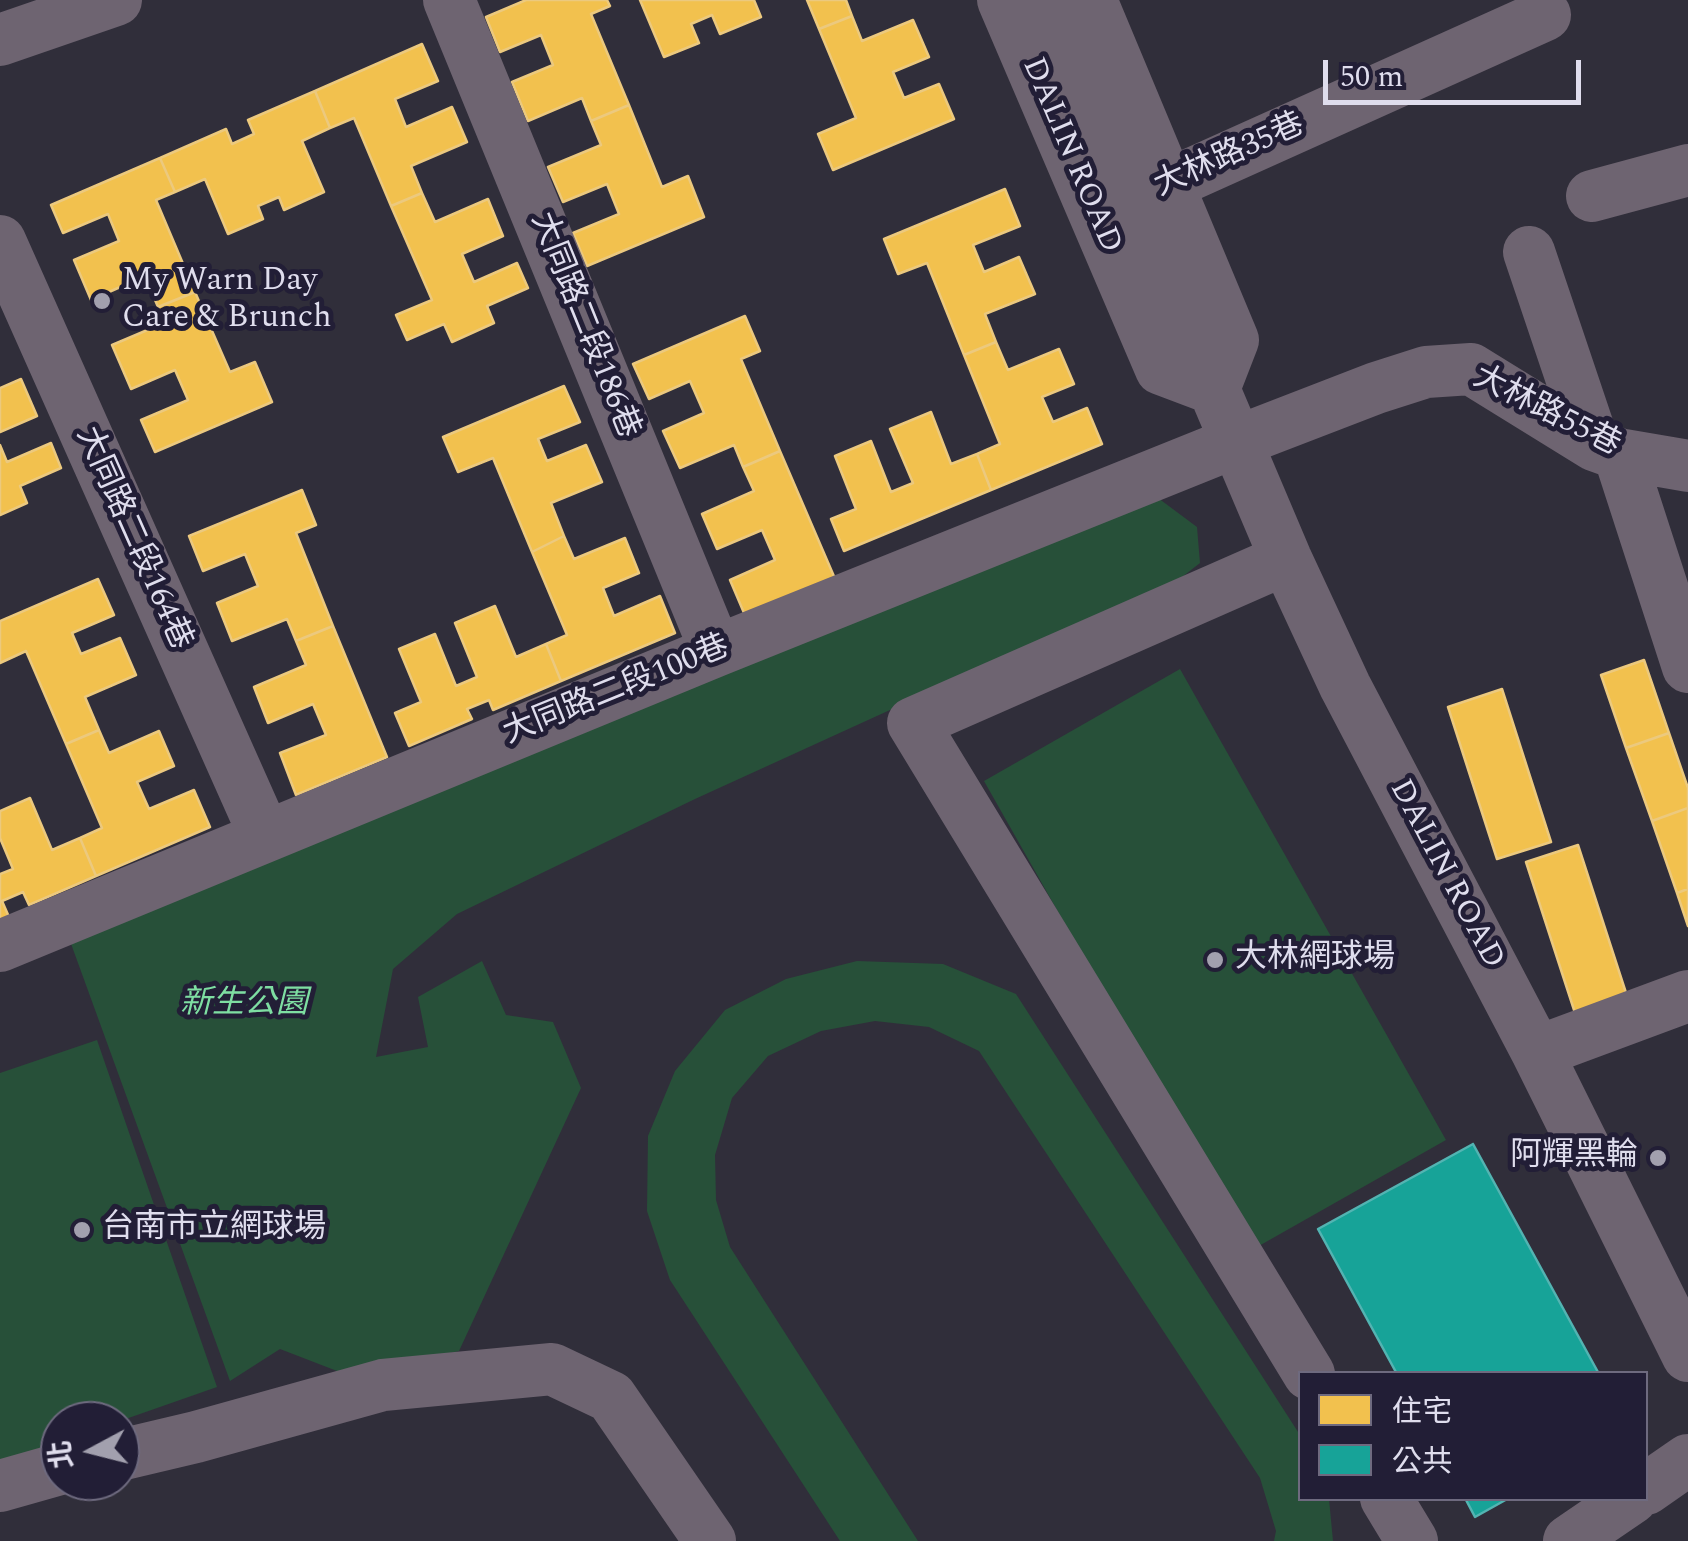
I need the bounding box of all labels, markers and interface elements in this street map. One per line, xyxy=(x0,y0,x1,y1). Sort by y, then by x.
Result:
scale bar xyxy=(1328,40,1586,102)
street label: DALIN ROAD xyxy=(1012,52,1128,260)
text: 50 m xyxy=(1340,54,1403,100)
street label: 大林路35巷 xyxy=(1149,107,1311,207)
street label: 大同路二段186巷 xyxy=(520,208,646,444)
place label: My Warn Day Care & Brunch xyxy=(122,264,332,339)
marker: My Warn Day Care & Brunch xyxy=(91,290,113,312)
street label: 大林路55巷 xyxy=(1466,360,1626,466)
street label: 大同路二段164巷 xyxy=(66,422,198,656)
street label: 大同路二段100巷 xyxy=(499,629,735,755)
street label: DALIN ROAD xyxy=(1379,774,1511,976)
place label: 大林網球場 xyxy=(1235,941,1395,979)
marker: 大林網球場 xyxy=(1204,949,1226,971)
park label: 新生公園 xyxy=(180,987,308,1025)
place label: 阿輝黑輪 xyxy=(1510,1139,1638,1177)
marker: 阿輝黑輪 xyxy=(1647,1147,1669,1169)
place label: 台南市立網球場 xyxy=(102,1211,326,1249)
marker: 台南市立網球場 xyxy=(71,1219,93,1241)
legend xyxy=(1298,1371,1648,1501)
text: 住宅 xyxy=(1392,1389,1452,1435)
north arrow xyxy=(40,1401,140,1501)
text: 北 xyxy=(39,1438,85,1471)
text: 公共 xyxy=(1392,1439,1452,1485)

